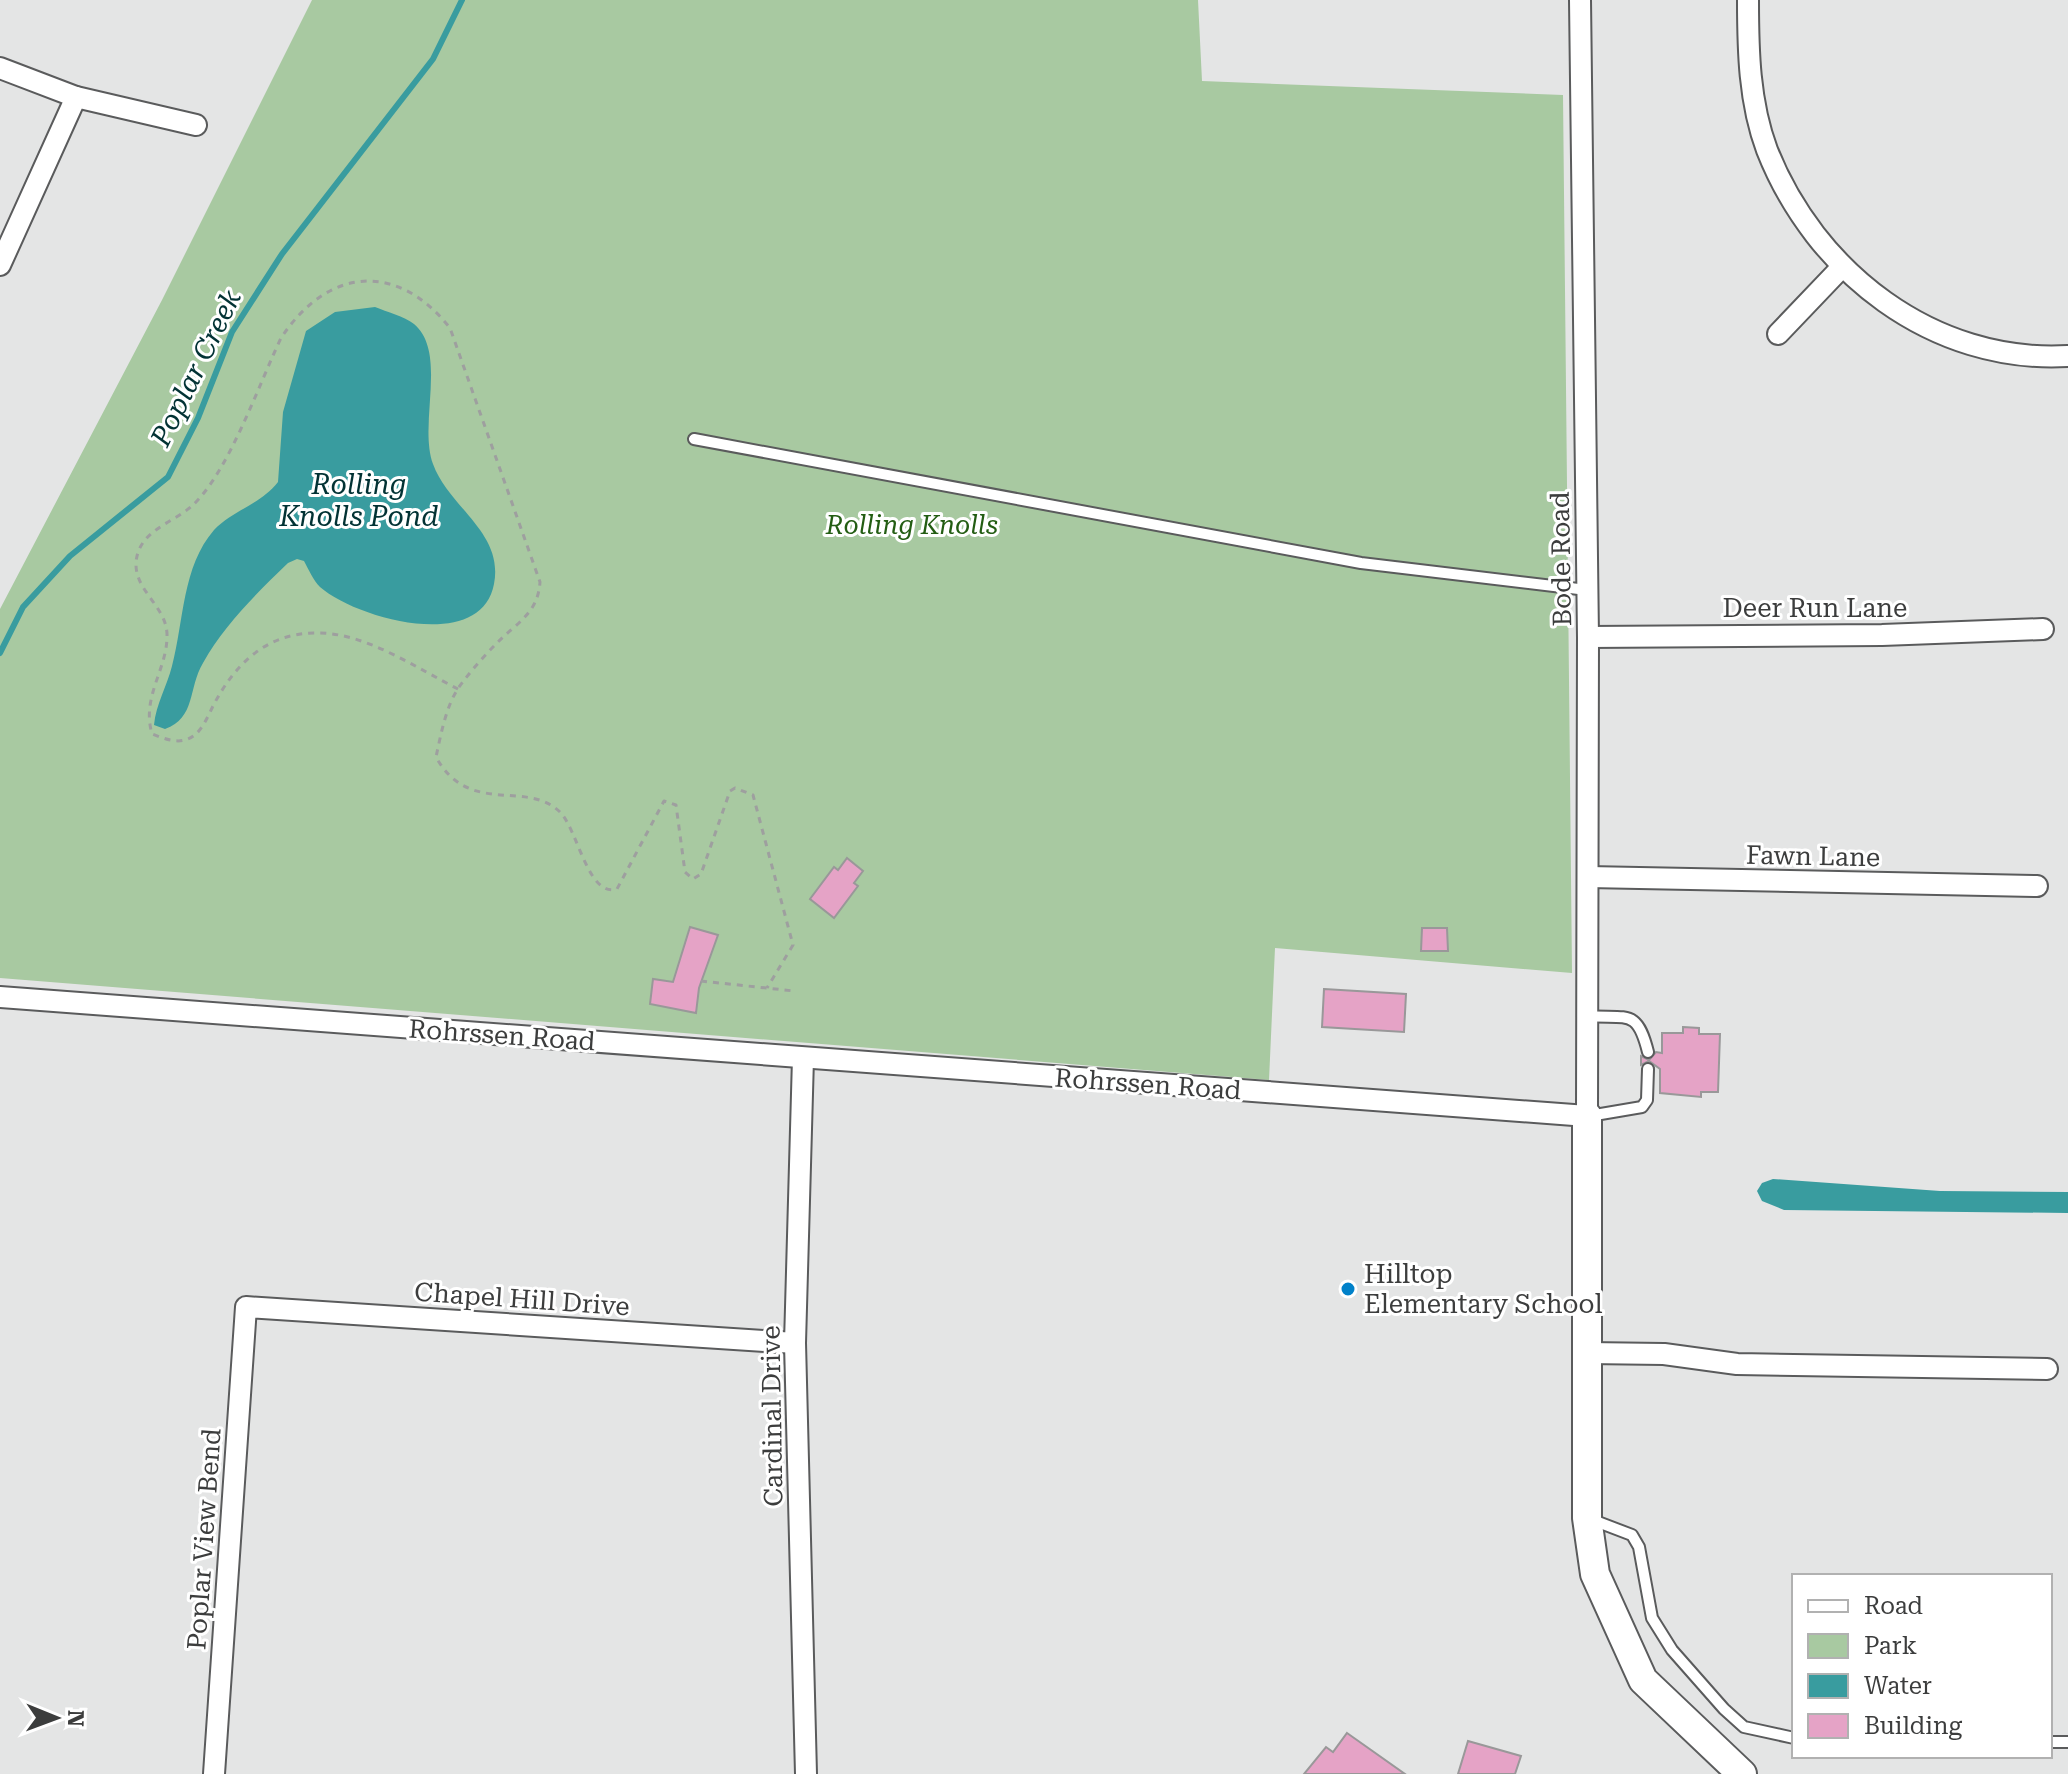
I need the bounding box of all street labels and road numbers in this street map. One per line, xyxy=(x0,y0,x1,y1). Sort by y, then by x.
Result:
street label: Bode Road xyxy=(1545,491,1577,627)
street label: Deer Run Lane xyxy=(1723,593,1907,623)
street label: Fawn Lane xyxy=(1746,840,1880,872)
street label: Rohrssen Road xyxy=(408,1014,597,1057)
street label: Rohrssen Road xyxy=(1054,1063,1243,1106)
street label: Chapel Hill Drive xyxy=(413,1277,631,1321)
street label: Cardinal Drive xyxy=(755,1325,789,1507)
street label: Poplar View Bend xyxy=(181,1427,227,1651)

